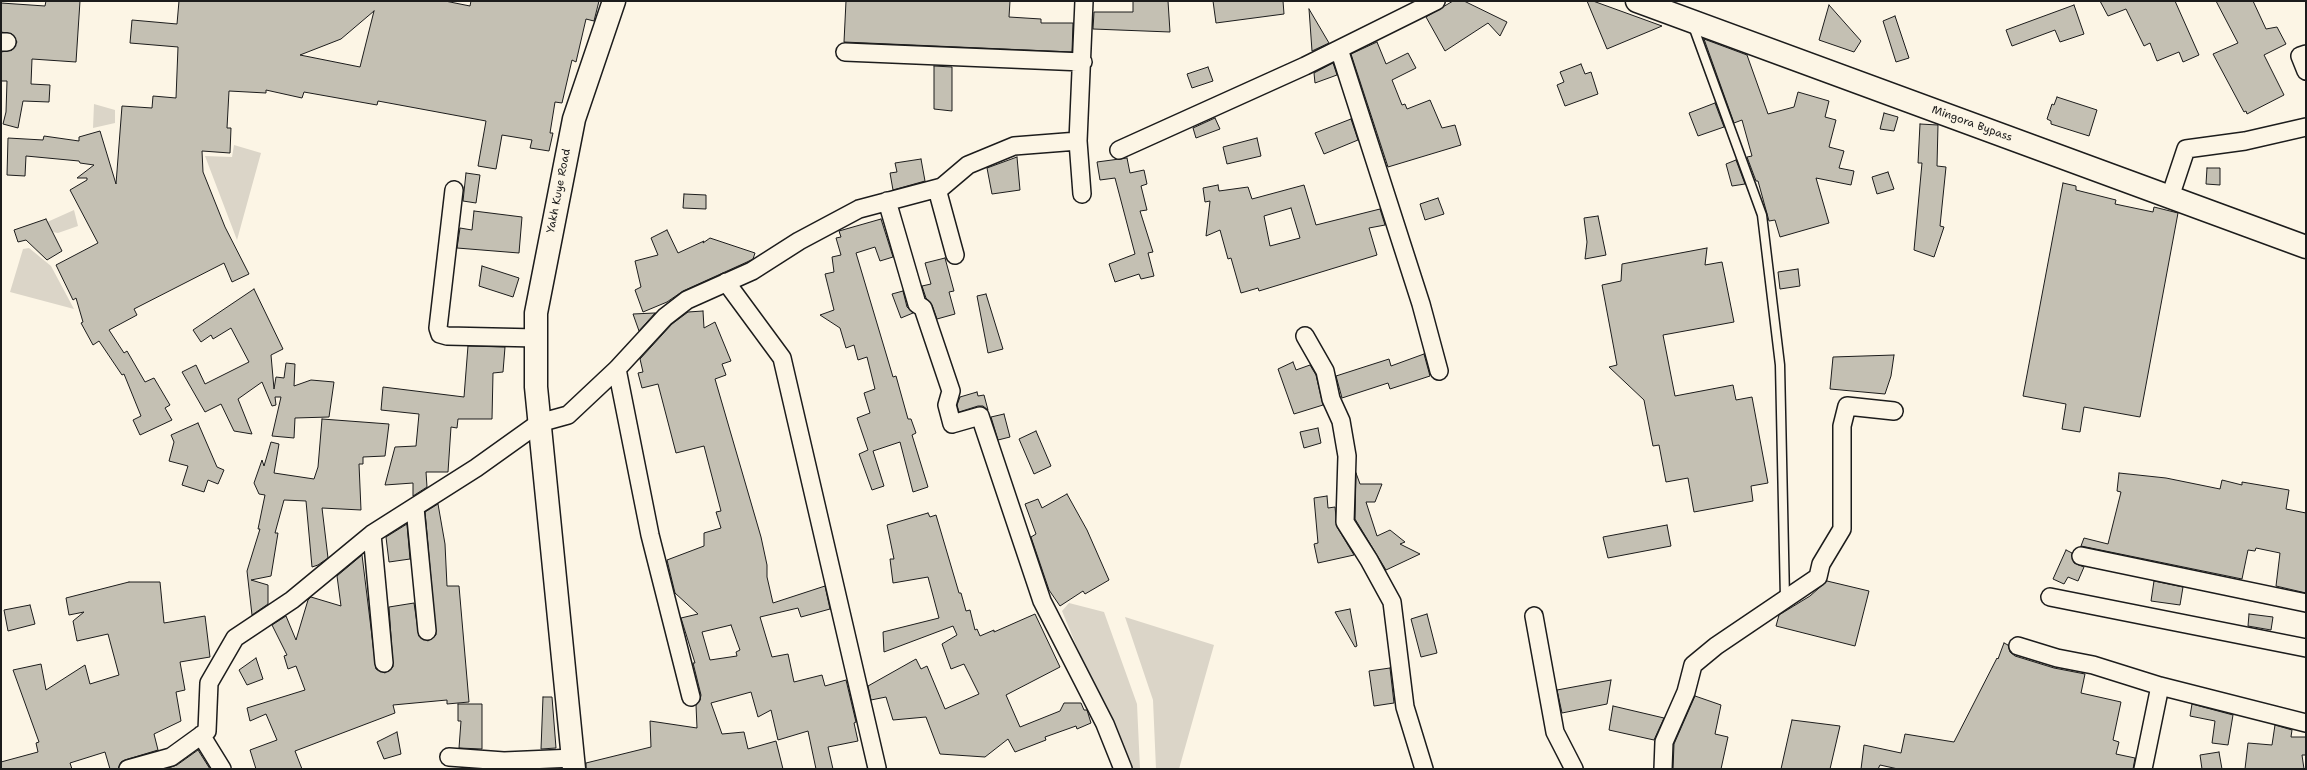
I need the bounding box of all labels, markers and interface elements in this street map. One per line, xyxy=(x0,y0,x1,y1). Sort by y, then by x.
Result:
street label: Mingora Bypass xyxy=(1930,103,2014,145)
street label: Yakh Kuye Road xyxy=(544,148,574,234)

